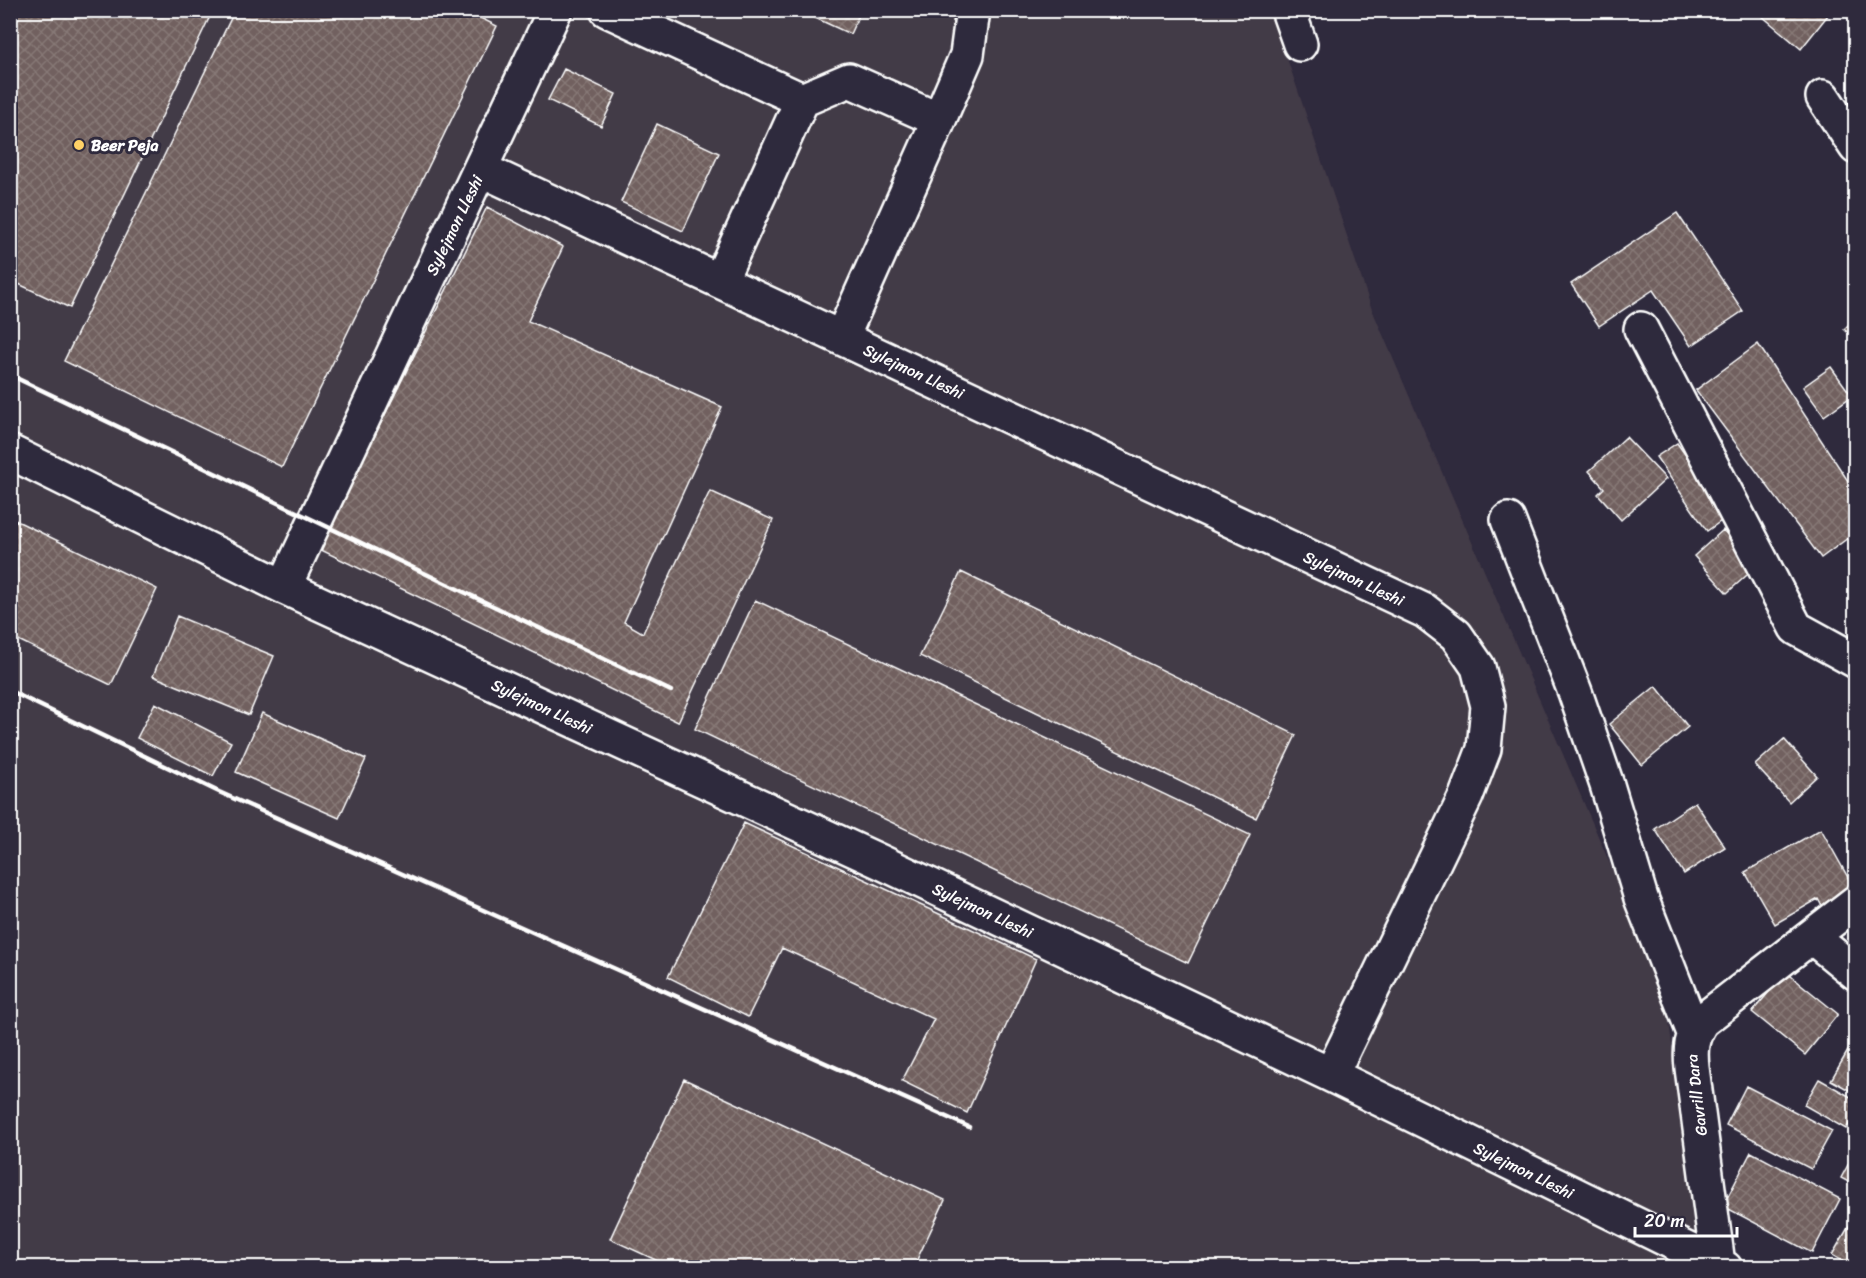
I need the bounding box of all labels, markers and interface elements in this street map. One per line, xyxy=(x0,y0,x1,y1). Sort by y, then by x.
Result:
place label: Beer Peja xyxy=(91,131,159,160)
marker: Beer Peja xyxy=(72,138,86,152)
street label: Sylejmon Lleshi xyxy=(418,169,492,280)
street label: Sylejmon Lleshi xyxy=(858,335,970,408)
street label: Sylejmon Lleshi xyxy=(1298,542,1410,615)
street label: Sylejmon Lleshi xyxy=(486,670,598,743)
street label: Sylejmon Lleshi xyxy=(927,874,1039,947)
street label: Gavrill Dara xyxy=(1677,1053,1716,1137)
street label: Sylejmon Lleshi xyxy=(1469,1134,1580,1208)
scale bar xyxy=(1635,1200,1737,1238)
text: 20 m xyxy=(1644,1205,1684,1237)

